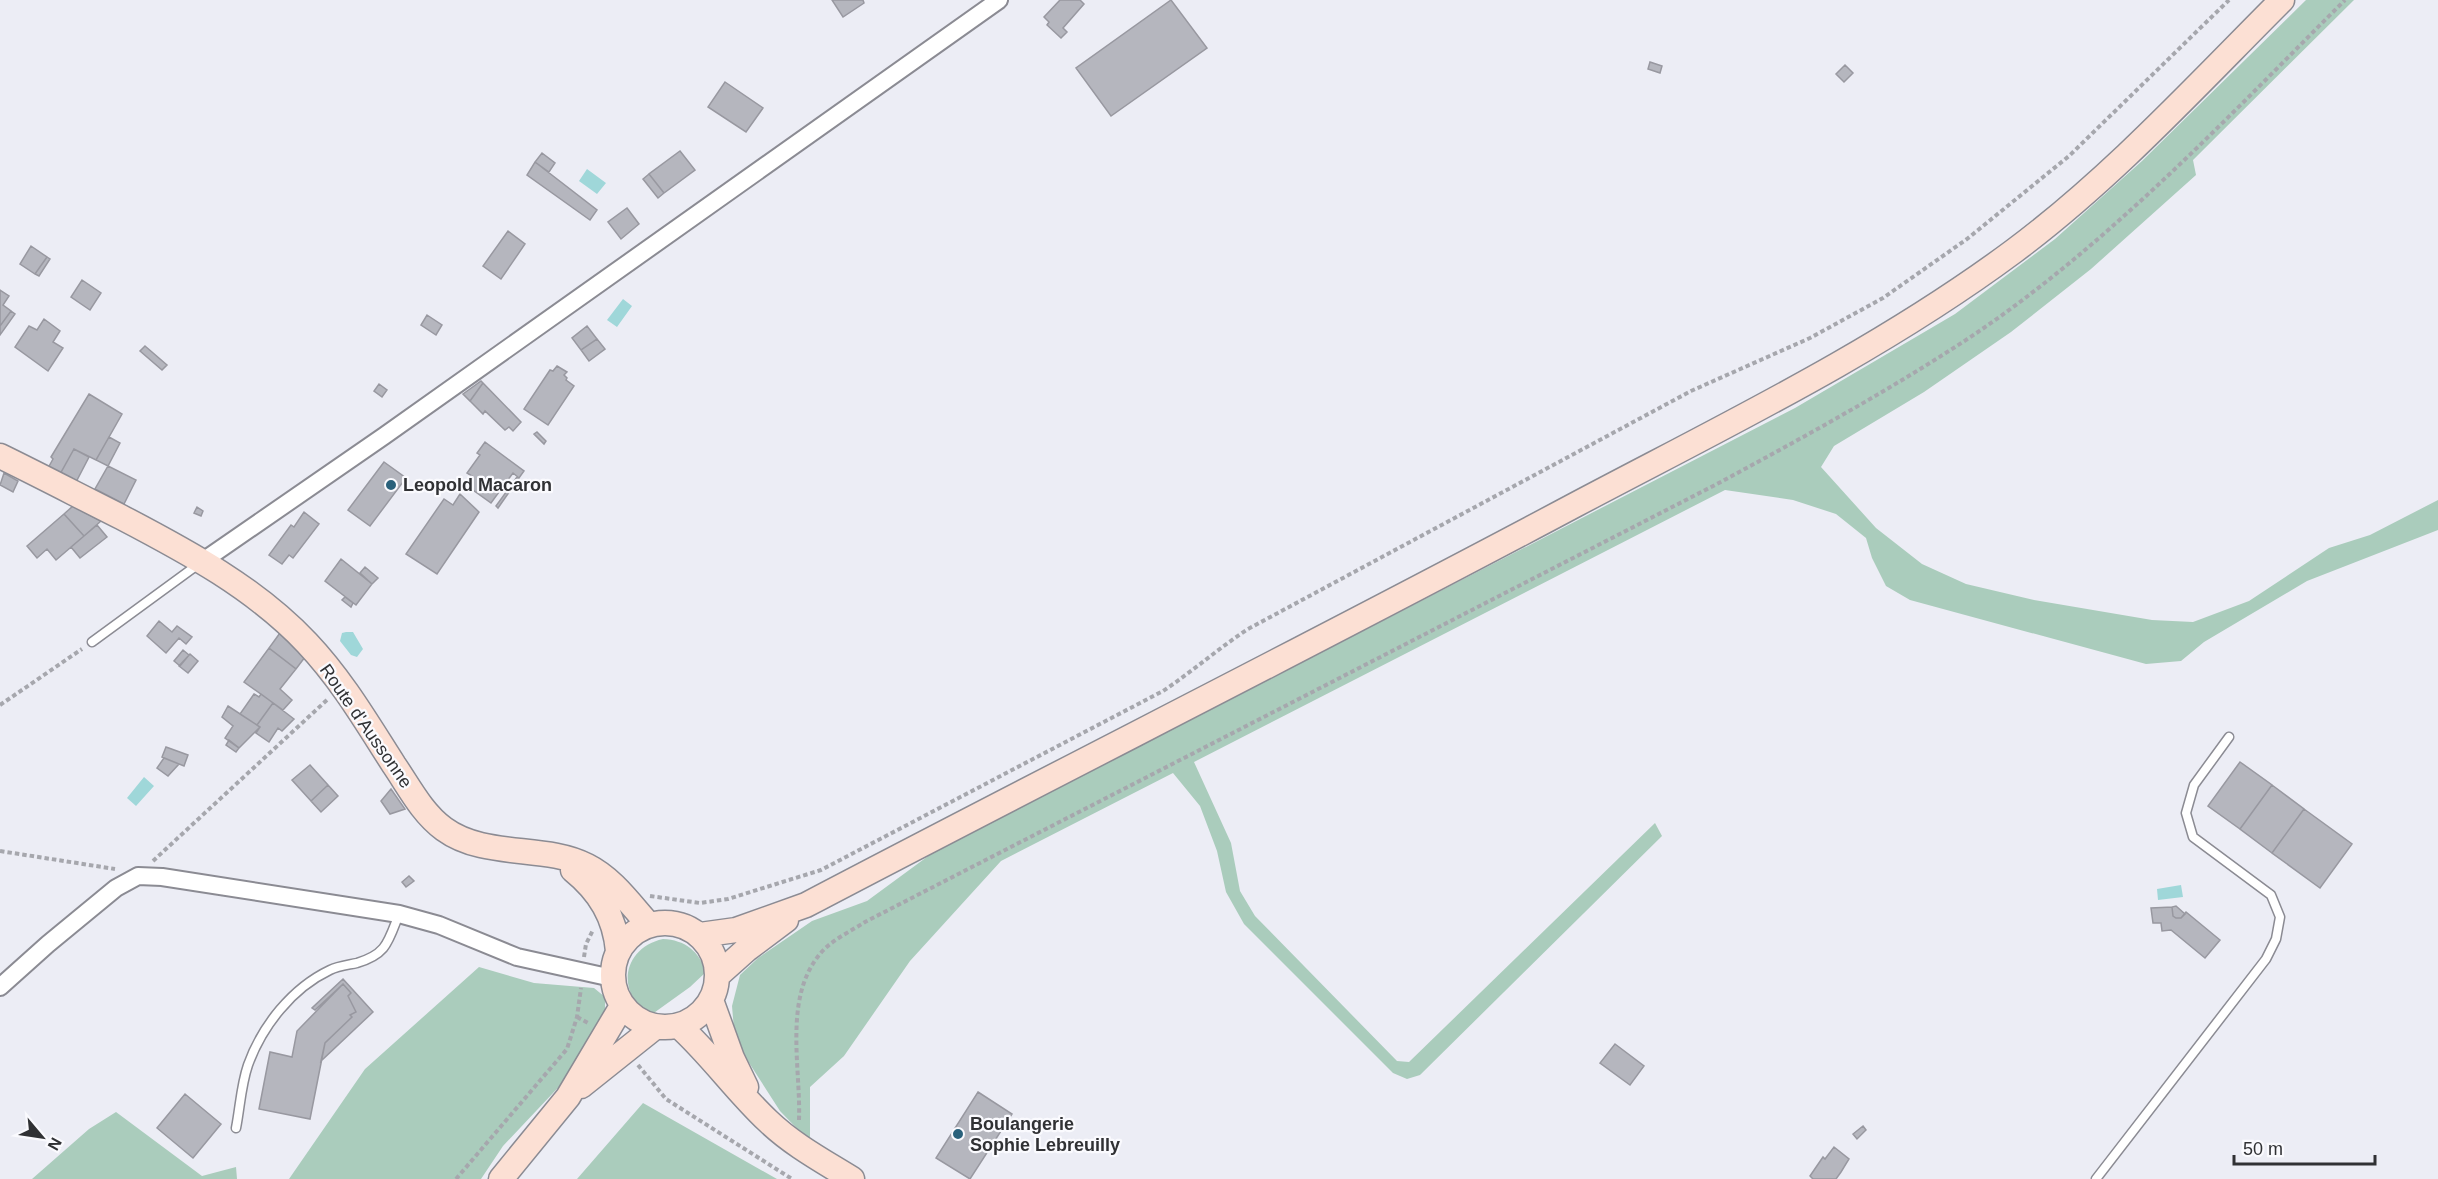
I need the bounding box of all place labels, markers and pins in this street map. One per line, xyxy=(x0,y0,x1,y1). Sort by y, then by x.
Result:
place label: Leopold Macaron xyxy=(403,475,552,495)
marker: Leopold Macaron xyxy=(384,478,398,492)
place label: Boulangerie Sophie Lebreuilly xyxy=(970,1114,1120,1155)
marker: Boulangerie Sophie Lebreuilly xyxy=(951,1127,965,1141)

